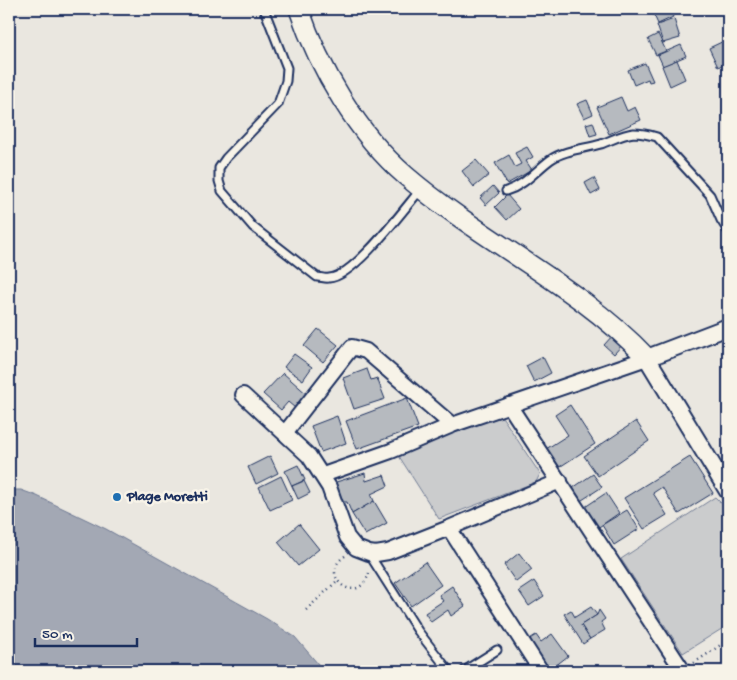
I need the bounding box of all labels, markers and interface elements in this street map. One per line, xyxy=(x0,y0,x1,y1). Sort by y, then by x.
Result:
place label: Plage Moretti xyxy=(126,489,208,506)
marker: Plage Moretti xyxy=(111,491,123,503)
scale bar xyxy=(35,615,138,647)
text: 50 m xyxy=(42,626,73,644)

